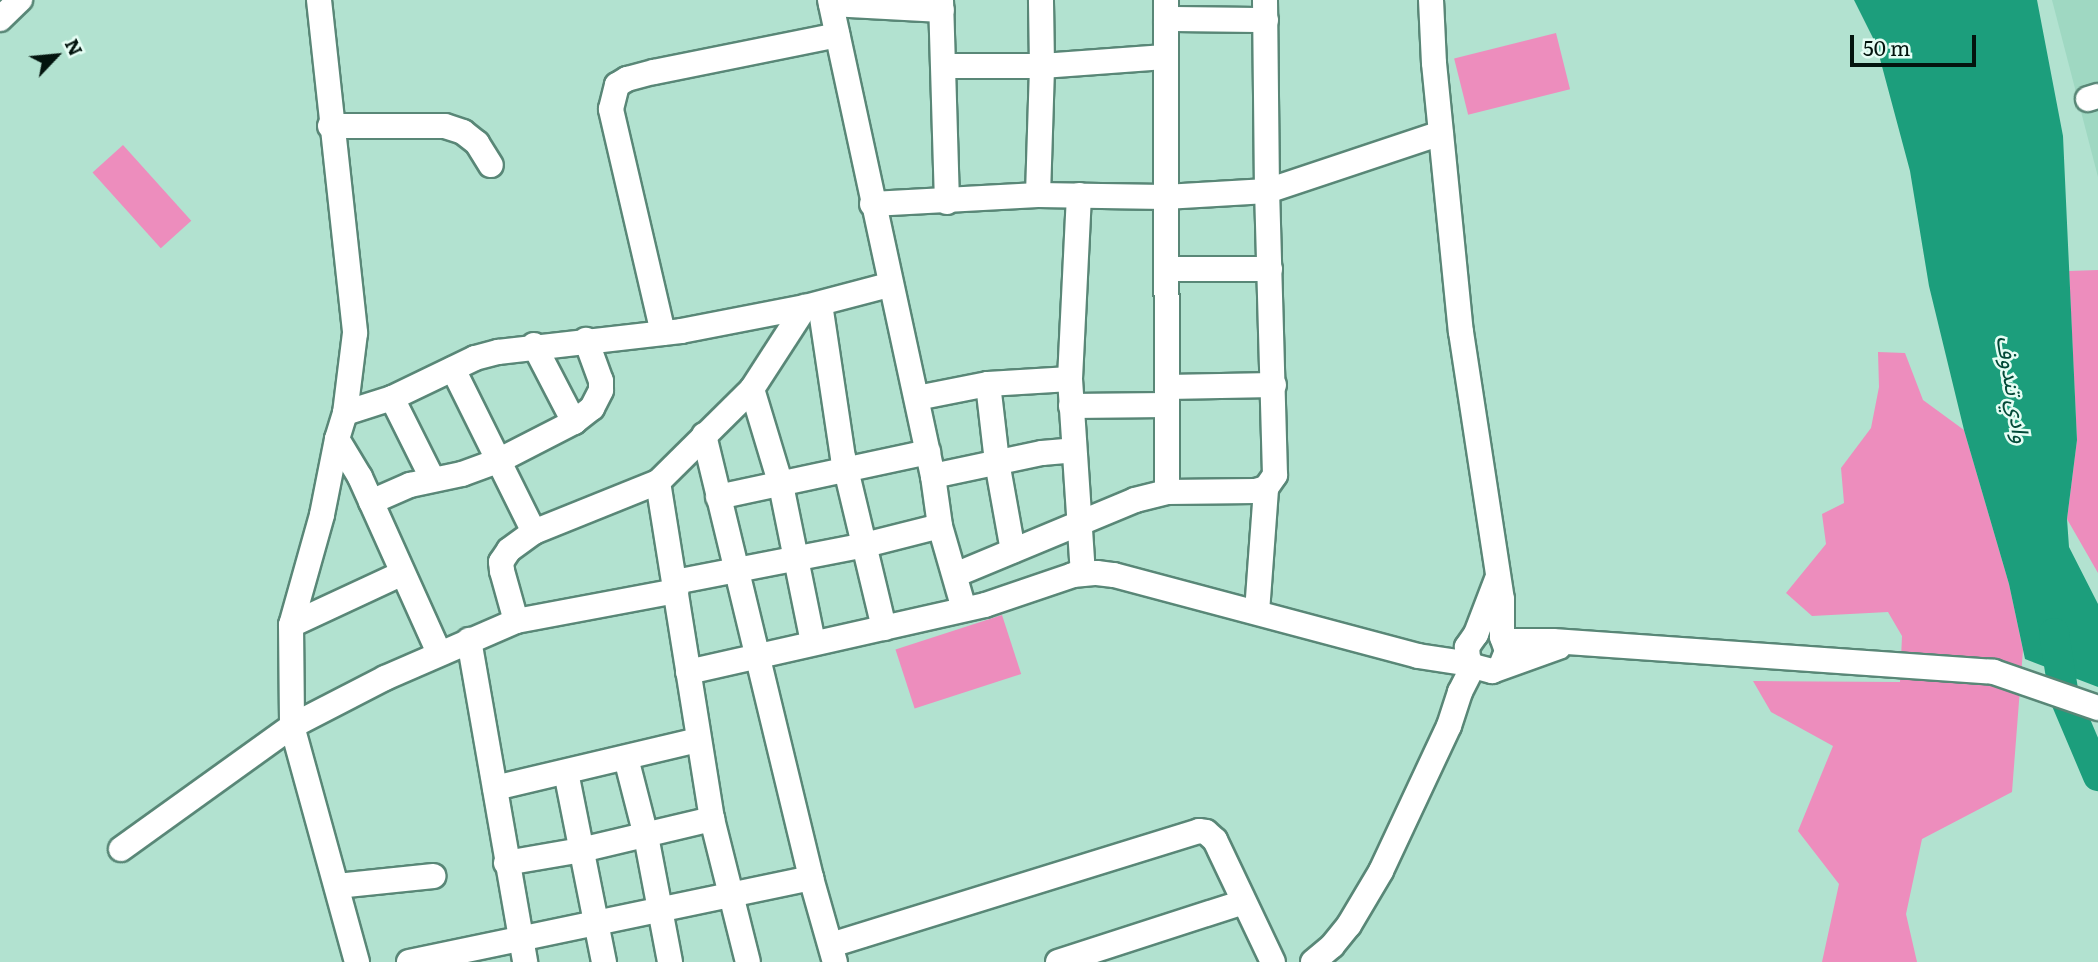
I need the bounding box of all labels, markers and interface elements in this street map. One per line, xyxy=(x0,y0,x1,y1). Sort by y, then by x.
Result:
north arrow xyxy=(21,21,91,91)
scale bar xyxy=(1853,21,1979,65)
text: 50 m xyxy=(1863,31,1910,62)
text: N xyxy=(59,33,91,60)
water label: وادي تندوف xyxy=(1993,333,2037,445)

